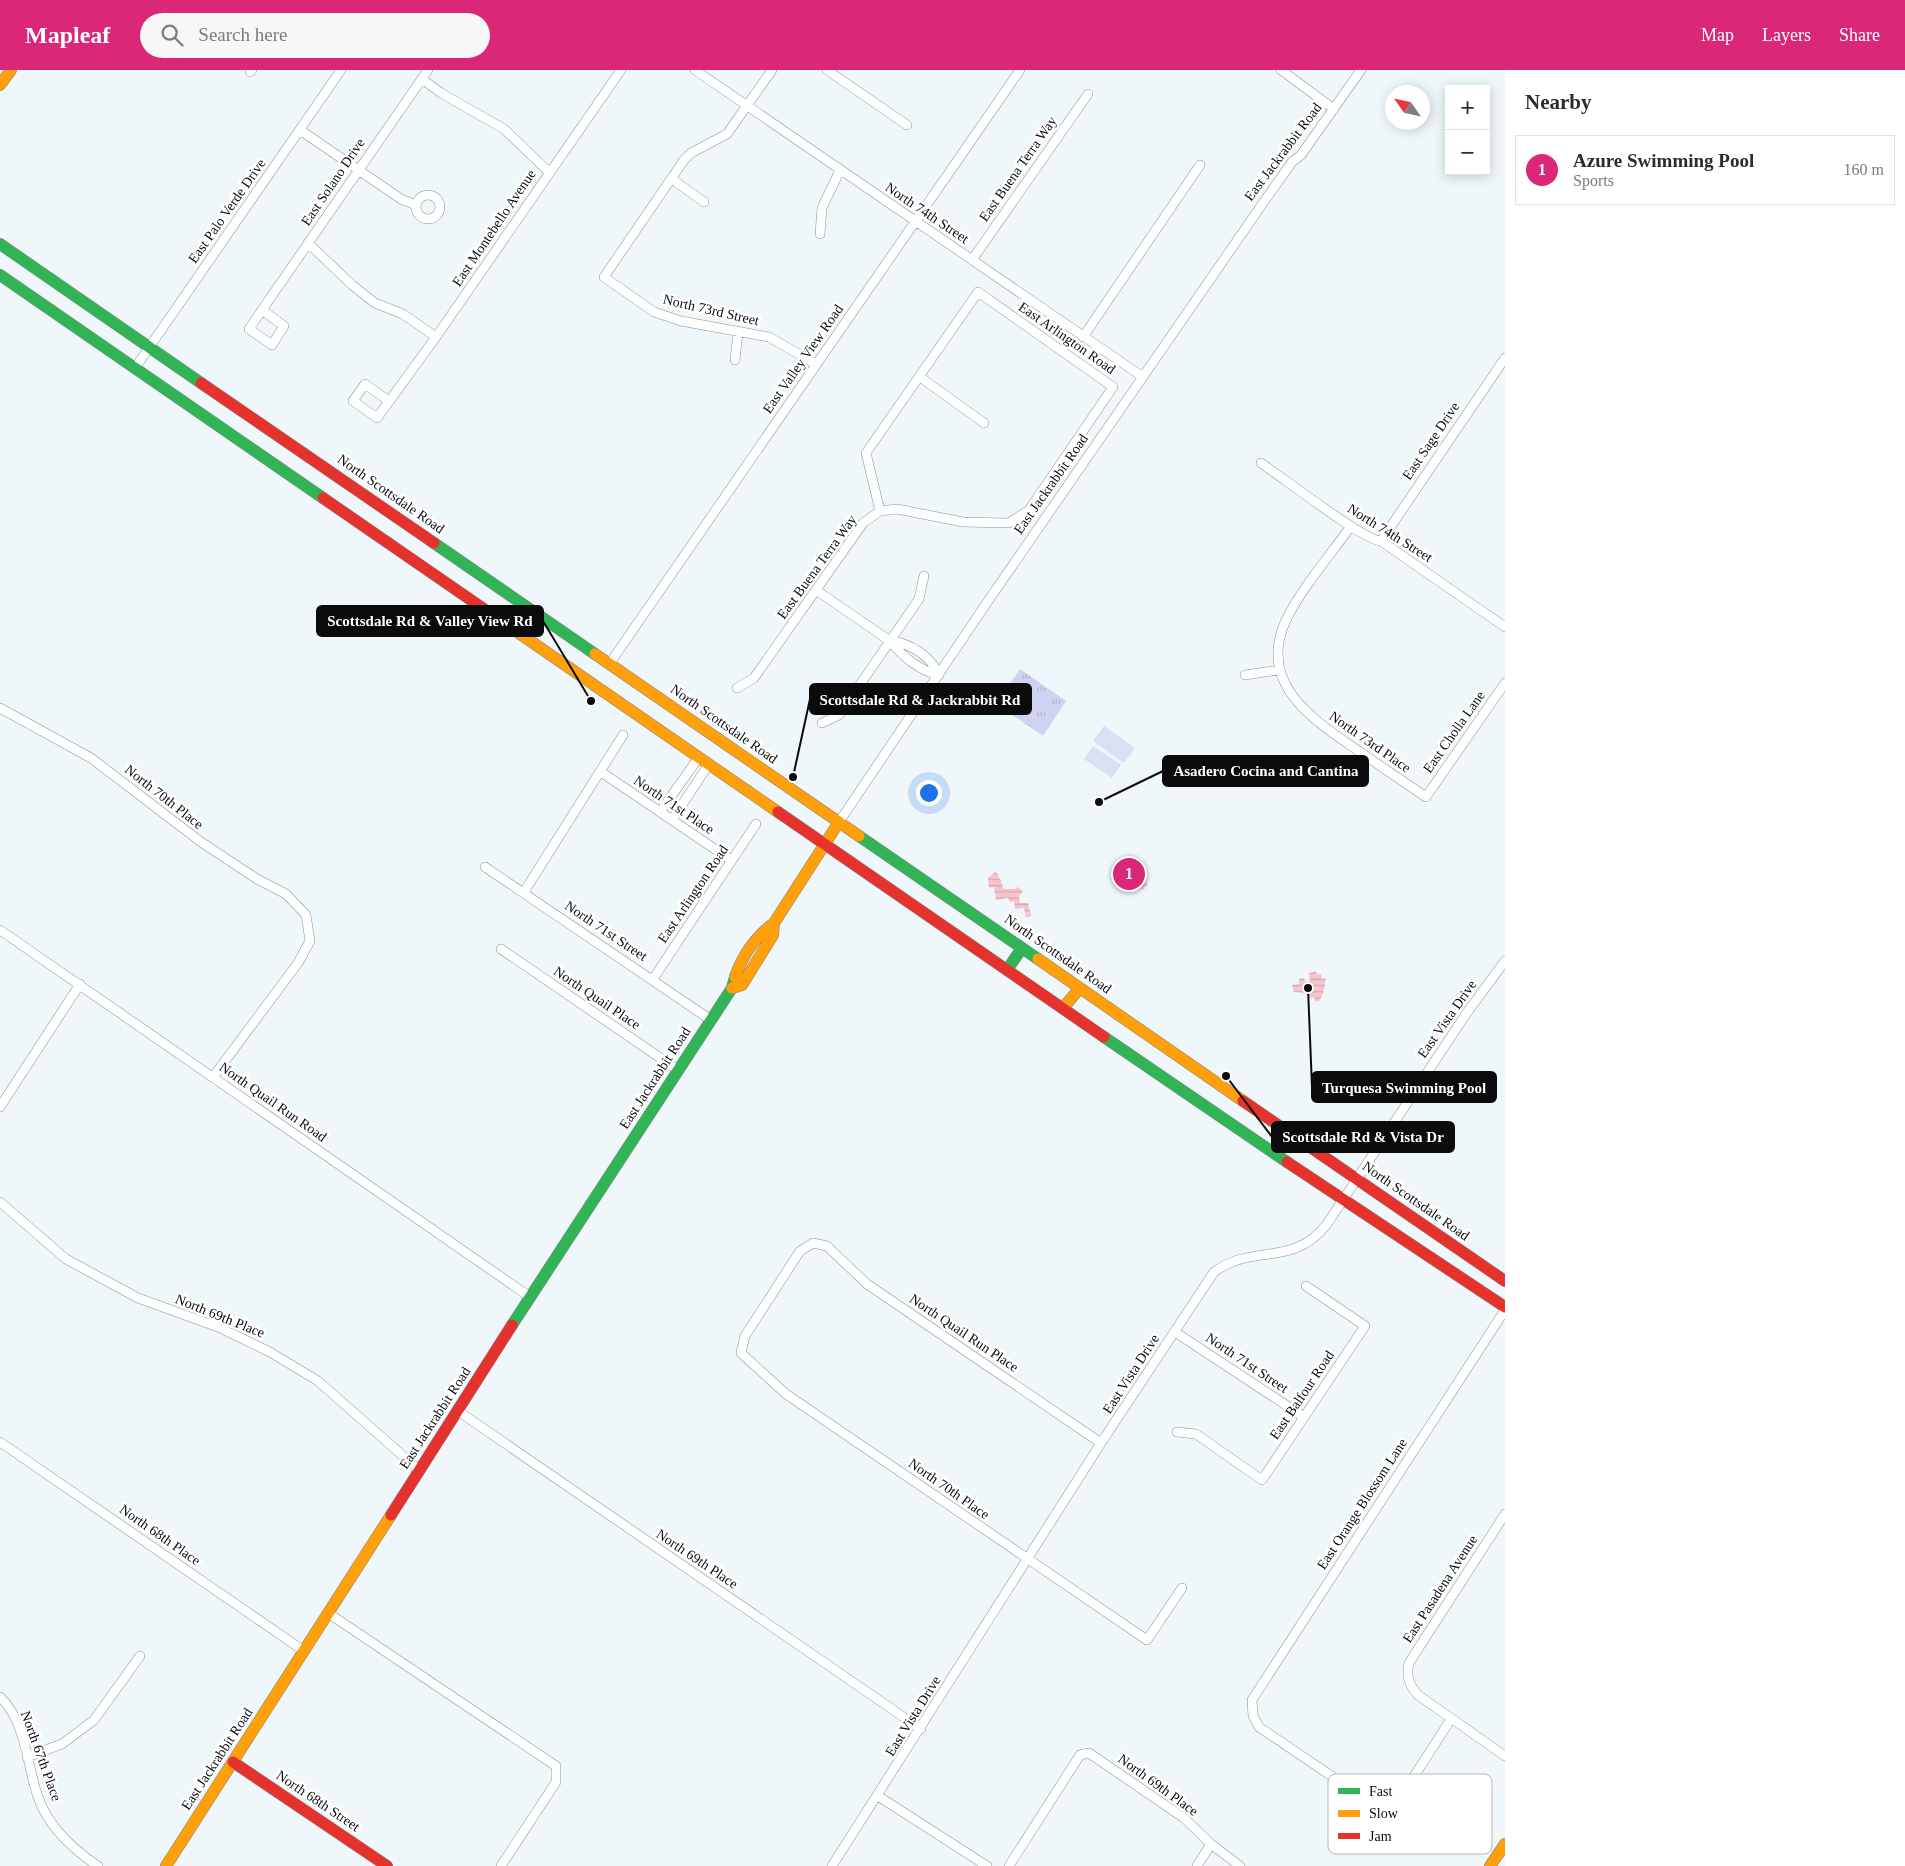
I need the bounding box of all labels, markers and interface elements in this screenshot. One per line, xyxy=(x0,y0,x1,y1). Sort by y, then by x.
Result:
search box xyxy=(140,13,490,58)
icon: search xyxy=(158,21,186,49)
text: Mapleaf xyxy=(25,22,110,48)
text: Search here xyxy=(198,24,287,45)
text: Map xyxy=(1701,25,1734,45)
text: Layers xyxy=(1762,25,1811,45)
text: Share xyxy=(1839,25,1880,45)
north arrow xyxy=(1385,85,1430,130)
map controls xyxy=(1445,85,1490,175)
button: + xyxy=(1445,85,1490,130)
text: Nearby xyxy=(1525,90,1592,114)
street label: East Jackrabbit Road xyxy=(1241,100,1325,204)
street label: East Buena Terra Way xyxy=(976,114,1060,224)
button: − xyxy=(1445,130,1490,175)
street label: East Solano Drive xyxy=(298,136,368,228)
text: Azure Swimming Pool xyxy=(1573,150,1754,171)
street label: East Palo Verde Drive xyxy=(185,156,269,266)
text: 1 xyxy=(1538,161,1546,178)
text: 160 m xyxy=(1844,161,1884,178)
street label: East Montebello Avenue xyxy=(449,167,539,289)
text: Sports xyxy=(1573,172,1614,189)
street label: North 74th Street xyxy=(883,180,972,246)
street label: North 73rd Street xyxy=(662,292,761,328)
street label: East Arlington Road xyxy=(1016,299,1118,377)
street label: East Valley View Road xyxy=(760,302,846,416)
street label: East Sage Drive xyxy=(1400,399,1462,483)
street label: East Jackrabbit Road xyxy=(1011,431,1091,537)
street label: North Scottsdale Road xyxy=(335,452,447,536)
street label: North 74th Street xyxy=(1345,501,1435,565)
street label: East Buena Terra Way xyxy=(774,512,860,622)
callout: Scottsdale Rd & Valley View Rd xyxy=(317,606,543,636)
text: Scottsdale Rd & Valley View Rd xyxy=(327,613,533,629)
street label: North Scottsdale Road xyxy=(668,682,780,766)
callout: Scottsdale Rd & Jackrabbit Rd xyxy=(810,684,1031,714)
street label: East Cholla Lane xyxy=(1420,688,1488,776)
text: Scottsdale Rd & Jackrabbit Rd xyxy=(820,692,1021,708)
street label: North 73rd Place xyxy=(1327,708,1413,776)
callout: Asadero Cocina and Cantina xyxy=(1163,756,1368,786)
street label: North 70th Place xyxy=(122,762,206,832)
text: Asadero Cocina and Cantina xyxy=(1173,763,1359,779)
street label: North 71st Place xyxy=(631,773,717,837)
your location xyxy=(916,780,942,806)
street label: East Arlington Road xyxy=(655,842,731,946)
pin: 1 xyxy=(1113,855,1145,893)
street label: North 71st Street xyxy=(562,898,650,964)
street label: North Scottsdale Road xyxy=(1002,912,1114,996)
street label: North Quail Place xyxy=(551,964,643,1032)
street label: East Vista Drive xyxy=(1415,977,1479,1061)
street label: East Jackrabbit Road xyxy=(617,1024,693,1132)
street label: North Quail Run Road xyxy=(217,1059,329,1145)
callout: Turquesa Swimming Pool xyxy=(1312,1072,1496,1102)
text: Turquesa Swimming Pool xyxy=(1322,1080,1486,1096)
callout: Scottsdale Rd & Vista Dr xyxy=(1272,1122,1454,1152)
text: Scottsdale Rd & Vista Dr xyxy=(1282,1129,1444,1145)
street label: North Scottsdale Road xyxy=(1360,1159,1472,1243)
street label: North 69th Place xyxy=(173,1291,267,1341)
street label: North Quail Run Place xyxy=(907,1291,1021,1375)
street label: North 71st Street xyxy=(1203,1330,1291,1396)
street label: East Vista Drive xyxy=(1100,1332,1162,1416)
street label: East Balfour Road xyxy=(1267,1348,1337,1442)
street label: East Jackrabbit Road xyxy=(397,1364,473,1472)
street label: East Orange Blossom Lane xyxy=(1314,1436,1410,1572)
street label: North 70th Place xyxy=(906,1456,992,1522)
street label: North 68th Place xyxy=(117,1502,203,1568)
street label: North 69th Place xyxy=(653,1526,741,1592)
street label: East Pasadena Avenue xyxy=(1400,1533,1480,1645)
street label: East Vista Drive xyxy=(882,1673,944,1759)
street label: East Jackrabbit Road xyxy=(179,1705,255,1813)
street label: North 67th Place xyxy=(18,1709,64,1803)
street label: North 69th Place xyxy=(1115,1751,1201,1819)
street label: North 68th Street xyxy=(274,1768,363,1834)
legend xyxy=(1328,1774,1492,1854)
text: Fast xyxy=(1369,1784,1392,1799)
text: Slow xyxy=(1369,1806,1399,1821)
text: Jam xyxy=(1369,1829,1392,1844)

